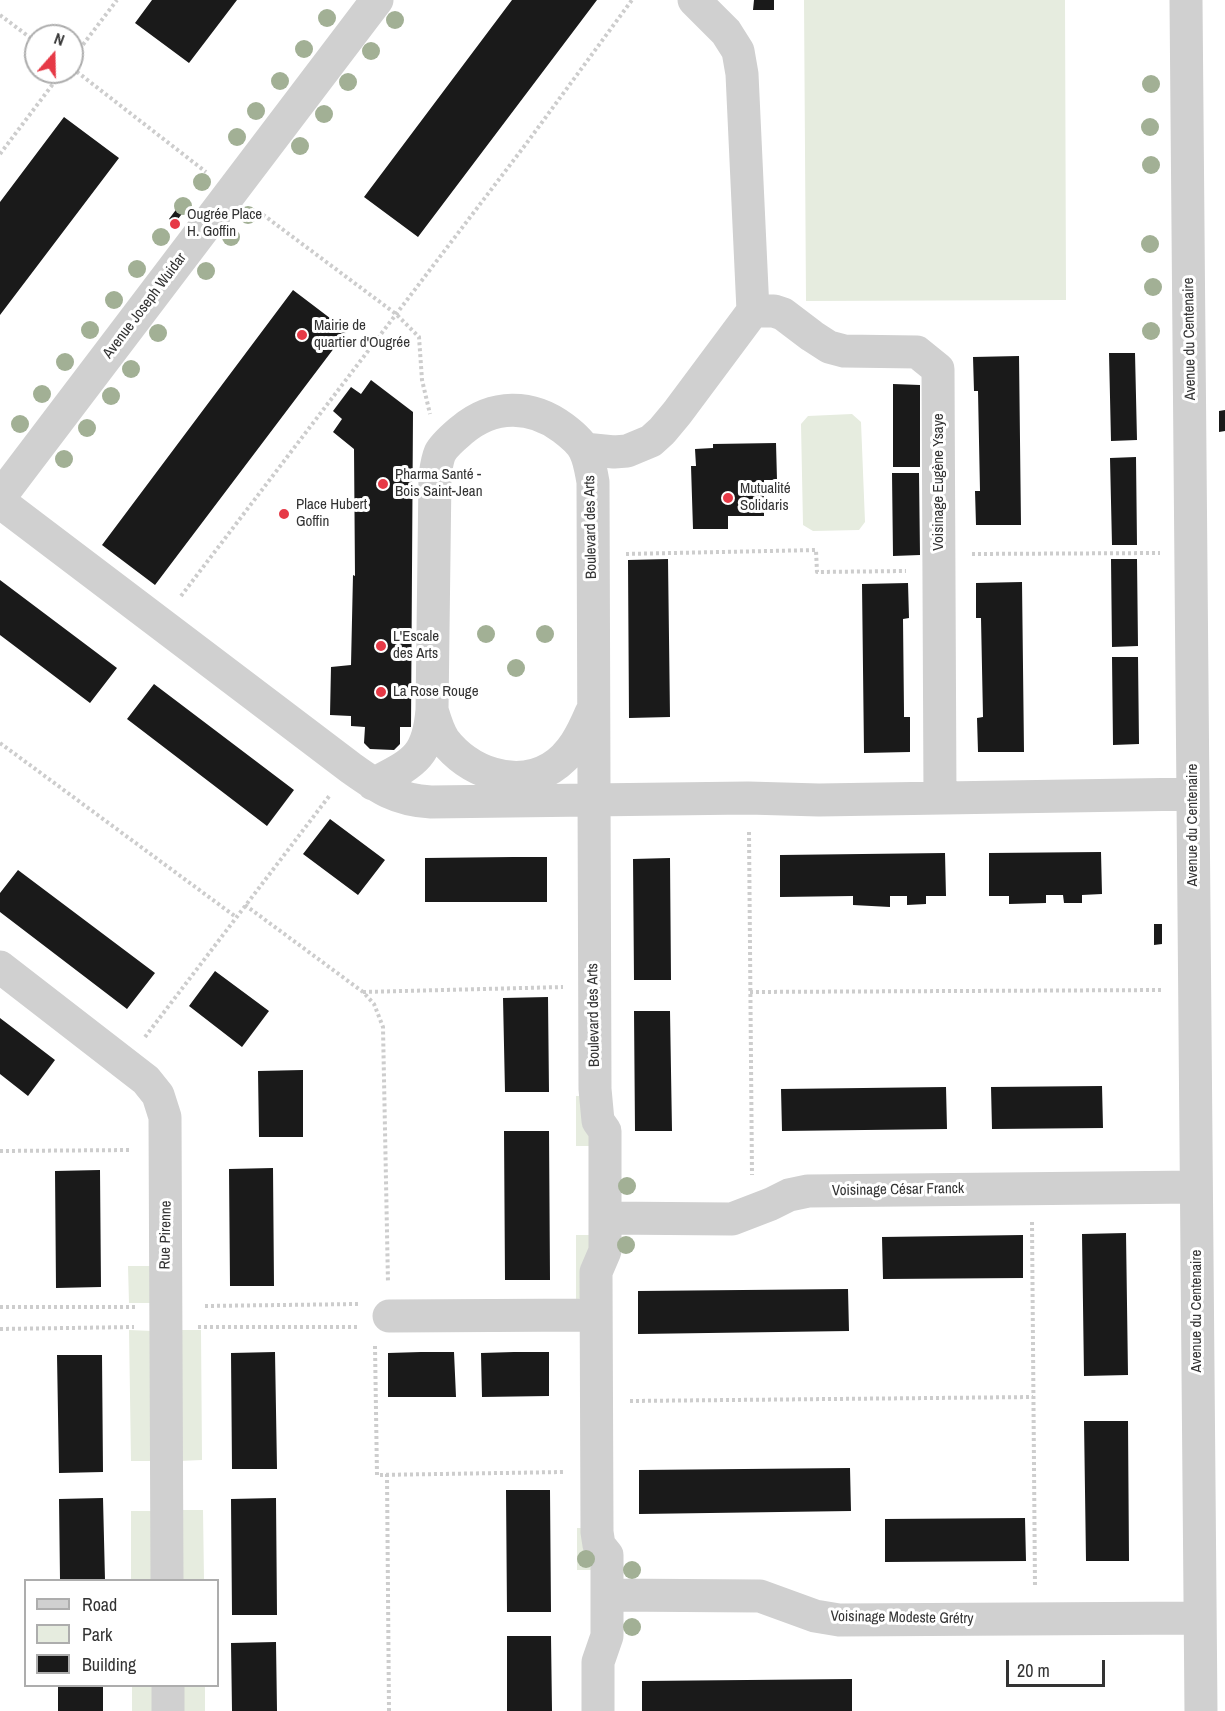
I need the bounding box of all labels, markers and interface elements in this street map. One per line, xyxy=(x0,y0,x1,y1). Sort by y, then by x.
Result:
north arrow xyxy=(24,24,84,84)
text: N xyxy=(51,27,68,51)
place label: Ougrée Place H. Goffin xyxy=(187,206,262,241)
marker: Ougrée Place H. Goffin xyxy=(168,217,182,231)
street label: Avenue Joseph Wuidar xyxy=(99,250,191,362)
street label: Avenue du Centenaire xyxy=(1180,277,1200,401)
place label: Mairie de quartier d'Ougrée xyxy=(314,317,410,352)
marker: Mairie de quartier d'Ougrée xyxy=(295,328,309,342)
street label: Voisinage Eugène Ysaye xyxy=(930,413,948,551)
place label: Pharma Santé - Bois Saint-Jean xyxy=(395,466,483,501)
street label: Boulevard des Arts xyxy=(581,475,601,579)
marker: Pharma Santé - Bois Saint-Jean xyxy=(376,477,390,491)
place label: Mutualité Solidaris xyxy=(740,480,791,515)
marker: Mutualité Solidaris xyxy=(721,491,735,505)
place label: Place Hubert Goffin xyxy=(296,496,367,531)
marker: Place Hubert Goffin xyxy=(277,507,291,521)
place label: L'Escale des Arts xyxy=(393,628,439,663)
marker: L'Escale des Arts xyxy=(374,639,388,653)
place label: La Rose Rouge xyxy=(393,683,478,701)
marker: La Rose Rouge xyxy=(374,685,388,699)
street label: Avenue du Centenaire xyxy=(1184,764,1202,886)
street label: Boulevard des Arts xyxy=(584,963,604,1067)
street label: Voisinage César Franck xyxy=(832,1180,964,1200)
street label: Rue Pirenne xyxy=(156,1200,176,1270)
street label: Avenue du Centenaire xyxy=(1188,1250,1206,1372)
legend xyxy=(24,1579,219,1687)
text: Road xyxy=(82,1592,117,1617)
street label: Voisinage Modeste Grétry xyxy=(830,1608,974,1628)
text: Park xyxy=(82,1622,112,1647)
scale bar xyxy=(1009,1648,1108,1686)
text: Building xyxy=(82,1652,136,1677)
text: 20 m xyxy=(1017,1658,1050,1683)

